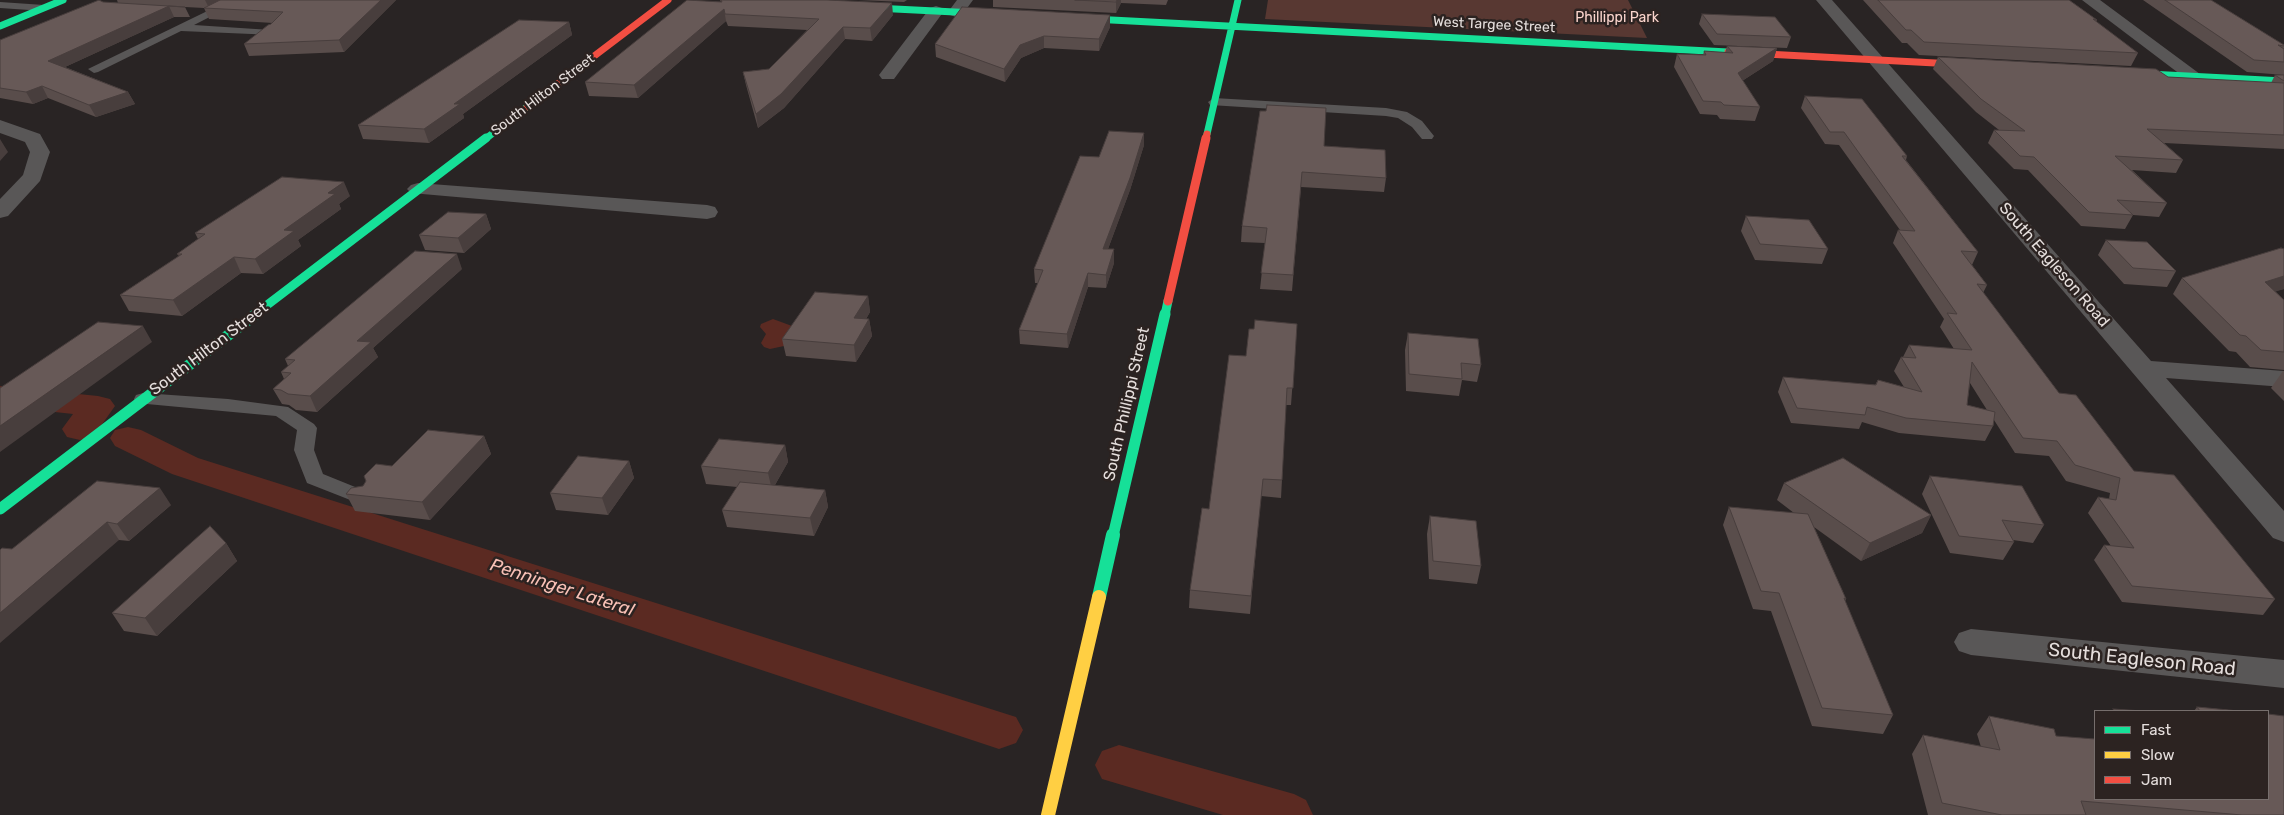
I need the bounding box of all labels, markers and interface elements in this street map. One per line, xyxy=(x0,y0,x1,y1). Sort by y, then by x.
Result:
park label: Phillippi Park xyxy=(1575,10,1659,26)
street label: West Targee Street xyxy=(1432,13,1556,37)
street label: South Hilton Street xyxy=(488,51,598,139)
street label: South Eagleson Road xyxy=(1995,199,2113,331)
street label: South Hilton Street xyxy=(146,298,272,400)
street label: South Phillippi Street xyxy=(1100,325,1154,483)
water label: Penninger Lateral xyxy=(487,555,637,621)
street label: South Eagleson Road xyxy=(2047,639,2237,681)
legend xyxy=(2094,710,2269,800)
text: Fast xyxy=(2141,721,2171,739)
text: Slow xyxy=(2141,746,2174,764)
text: Jam xyxy=(2141,771,2172,789)

